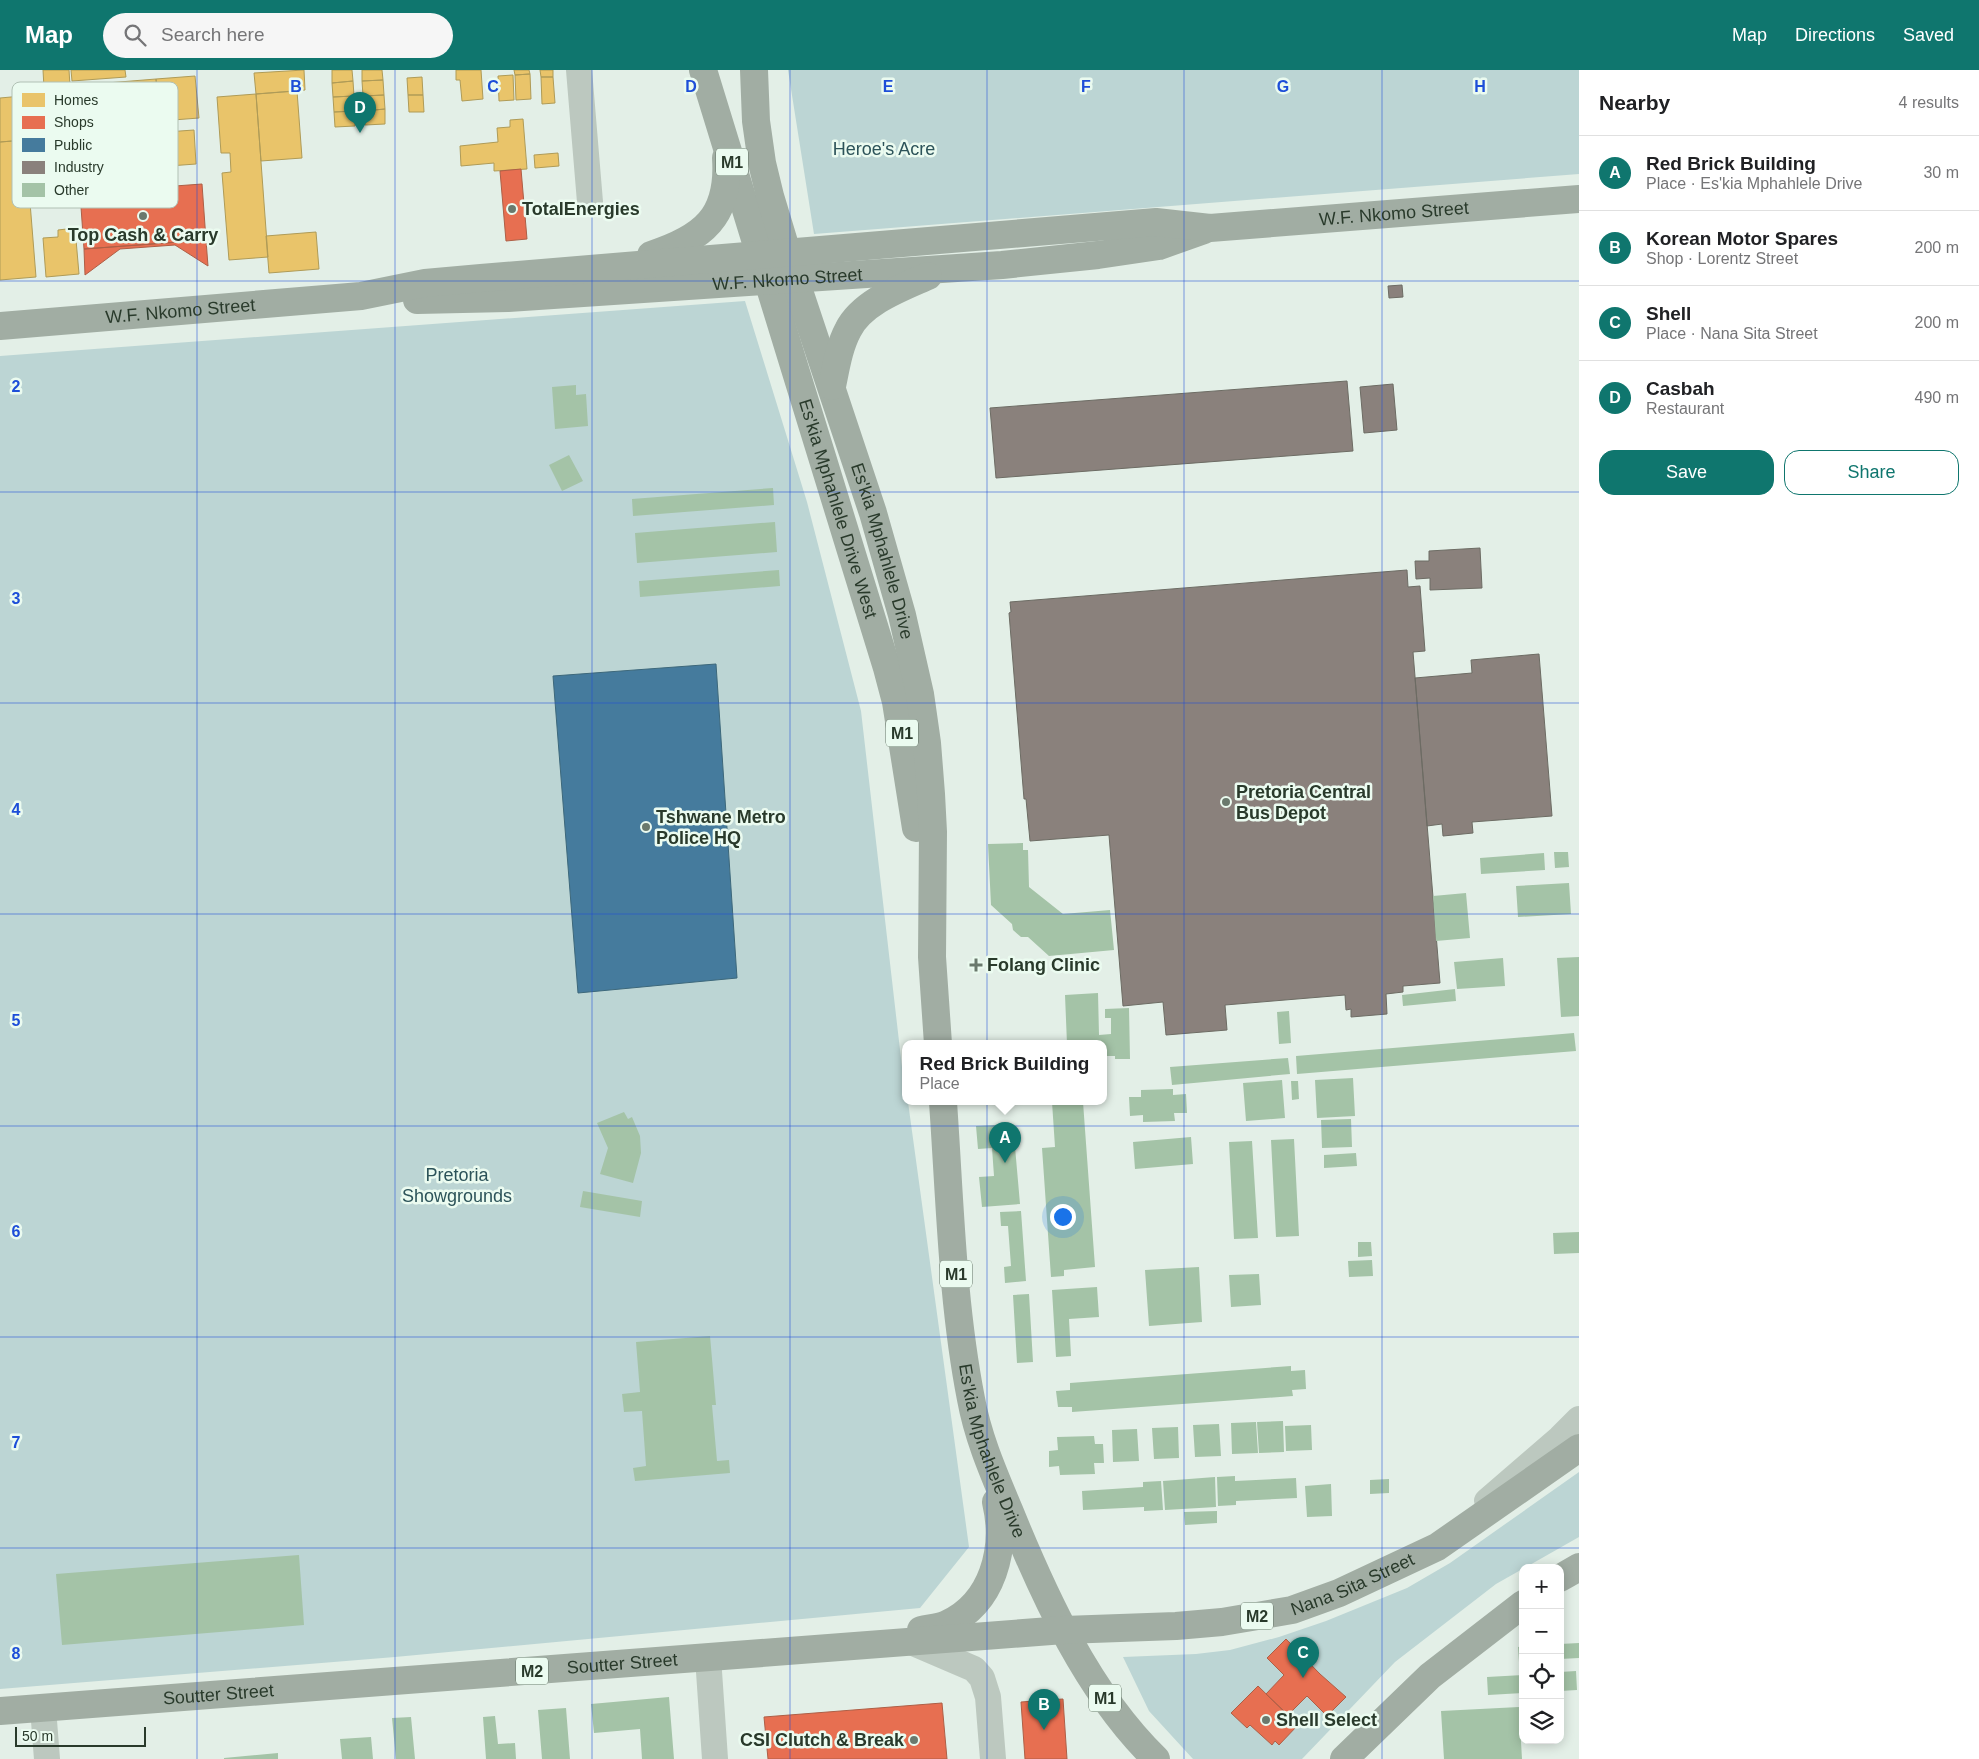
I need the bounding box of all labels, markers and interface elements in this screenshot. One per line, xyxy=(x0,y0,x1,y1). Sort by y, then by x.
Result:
search box xyxy=(103,13,453,58)
text: Map xyxy=(25,21,73,48)
icon: search xyxy=(121,21,149,49)
text: Search here xyxy=(161,24,265,45)
text: Map xyxy=(1732,25,1767,45)
text: Directions xyxy=(1795,25,1875,45)
text: Saved xyxy=(1903,25,1954,45)
text: B xyxy=(290,78,302,95)
text: C xyxy=(487,78,499,95)
text: D xyxy=(685,78,697,95)
text: E xyxy=(883,78,894,95)
text: F xyxy=(1081,78,1091,95)
text: G xyxy=(1277,78,1289,95)
text: H xyxy=(1474,78,1486,95)
legend xyxy=(12,82,178,208)
text: Nearby xyxy=(1599,91,1670,114)
text: Homes xyxy=(54,92,98,108)
pin: D xyxy=(344,92,376,133)
text: 4 results xyxy=(1899,94,1959,111)
text: Shops xyxy=(54,114,94,130)
text: Public xyxy=(54,137,92,153)
park label: Heroe's Acre xyxy=(833,139,935,159)
road number: M1 xyxy=(716,148,748,175)
text: Red Brick Building xyxy=(1646,153,1816,174)
text: Industry xyxy=(54,159,104,175)
text: A xyxy=(1609,164,1621,181)
text: 30 m xyxy=(1923,164,1959,181)
text: Place · Es'kia Mphahlele Drive xyxy=(1646,175,1862,192)
text: Other xyxy=(54,182,89,198)
street label: W.F. Nkomo Street xyxy=(1318,198,1470,229)
place label: TotalEnergies xyxy=(522,199,640,219)
marker: TotalEnergies xyxy=(506,203,518,215)
marker: Top Cash & Carry xyxy=(137,210,149,222)
place label: Top Cash & Carry xyxy=(68,225,218,245)
text: Korean Motor Spares xyxy=(1646,228,1838,249)
text: B xyxy=(1609,239,1621,256)
text: 200 m xyxy=(1915,239,1959,256)
text: Shop · Lorentz Street xyxy=(1646,250,1798,267)
street label: W.F. Nkomo Street xyxy=(712,264,863,294)
street label: W.F. Nkomo Street xyxy=(105,295,256,327)
text: Shell xyxy=(1646,303,1691,324)
text: C xyxy=(1609,314,1621,331)
text: 200 m xyxy=(1915,314,1959,331)
text: Place · Nana Sita Street xyxy=(1646,325,1818,342)
text: 2 xyxy=(12,378,21,395)
text: Casbah xyxy=(1646,378,1715,399)
text: D xyxy=(1609,389,1621,406)
text: 490 m xyxy=(1915,389,1959,406)
street label: Es'kia Mphahlele Drive West xyxy=(794,397,882,621)
text: Restaurant xyxy=(1646,400,1724,417)
button: Save xyxy=(1599,450,1774,495)
button: Share xyxy=(1784,450,1959,495)
street label: Es'kia Mphahlele Drive xyxy=(846,460,918,642)
text: 3 xyxy=(12,590,21,607)
road number: M1 xyxy=(886,720,918,746)
place label: Pretoria Central Bus Depot xyxy=(1236,782,1371,823)
marker: Pretoria Central Bus Depot xyxy=(1220,796,1232,808)
text: 4 xyxy=(12,801,21,818)
place label: Tshwane Metro Police HQ xyxy=(656,807,786,848)
marker: Tshwane Metro Police HQ xyxy=(640,821,652,833)
place label: Folang Clinic xyxy=(987,955,1100,975)
marker: Folang Clinic xyxy=(969,958,983,972)
text: 5 xyxy=(12,1012,21,1029)
popup xyxy=(902,1040,1107,1105)
text: Red Brick Building xyxy=(920,1053,1089,1074)
text: Place xyxy=(920,1075,960,1092)
pin: A xyxy=(989,1122,1021,1163)
park label: Pretoria Showgrounds xyxy=(402,1165,512,1206)
your location xyxy=(1050,1204,1076,1230)
text: 6 xyxy=(12,1223,21,1240)
road number: M1 xyxy=(940,1260,972,1288)
street label: Es'kia Mphahlele Drive xyxy=(955,1362,1029,1541)
text: 7 xyxy=(12,1434,21,1451)
street label: Nana Sita Street xyxy=(1288,1549,1417,1620)
map controls xyxy=(1519,1564,1564,1744)
button: + xyxy=(1519,1564,1564,1609)
road number: M2 xyxy=(1241,1602,1273,1630)
button: − xyxy=(1519,1609,1564,1654)
pin: C xyxy=(1287,1637,1319,1678)
text: 8 xyxy=(12,1645,21,1662)
street label: Soutter Street xyxy=(566,1649,678,1678)
button: locate xyxy=(1519,1654,1564,1699)
road number: M2 xyxy=(516,1658,548,1684)
street label: Soutter Street xyxy=(162,1680,275,1709)
road number: M1 xyxy=(1089,1685,1121,1712)
pin: B xyxy=(1028,1689,1060,1730)
button: layers xyxy=(1519,1699,1564,1744)
place label: Shell Select xyxy=(1276,1710,1377,1730)
marker: Shell Select xyxy=(1260,1714,1272,1726)
scale bar xyxy=(15,1724,146,1747)
text: 50 m xyxy=(22,1728,53,1744)
place label: CSI Clutch & Break xyxy=(740,1730,905,1750)
marker: CSI Clutch & Break xyxy=(908,1734,920,1746)

